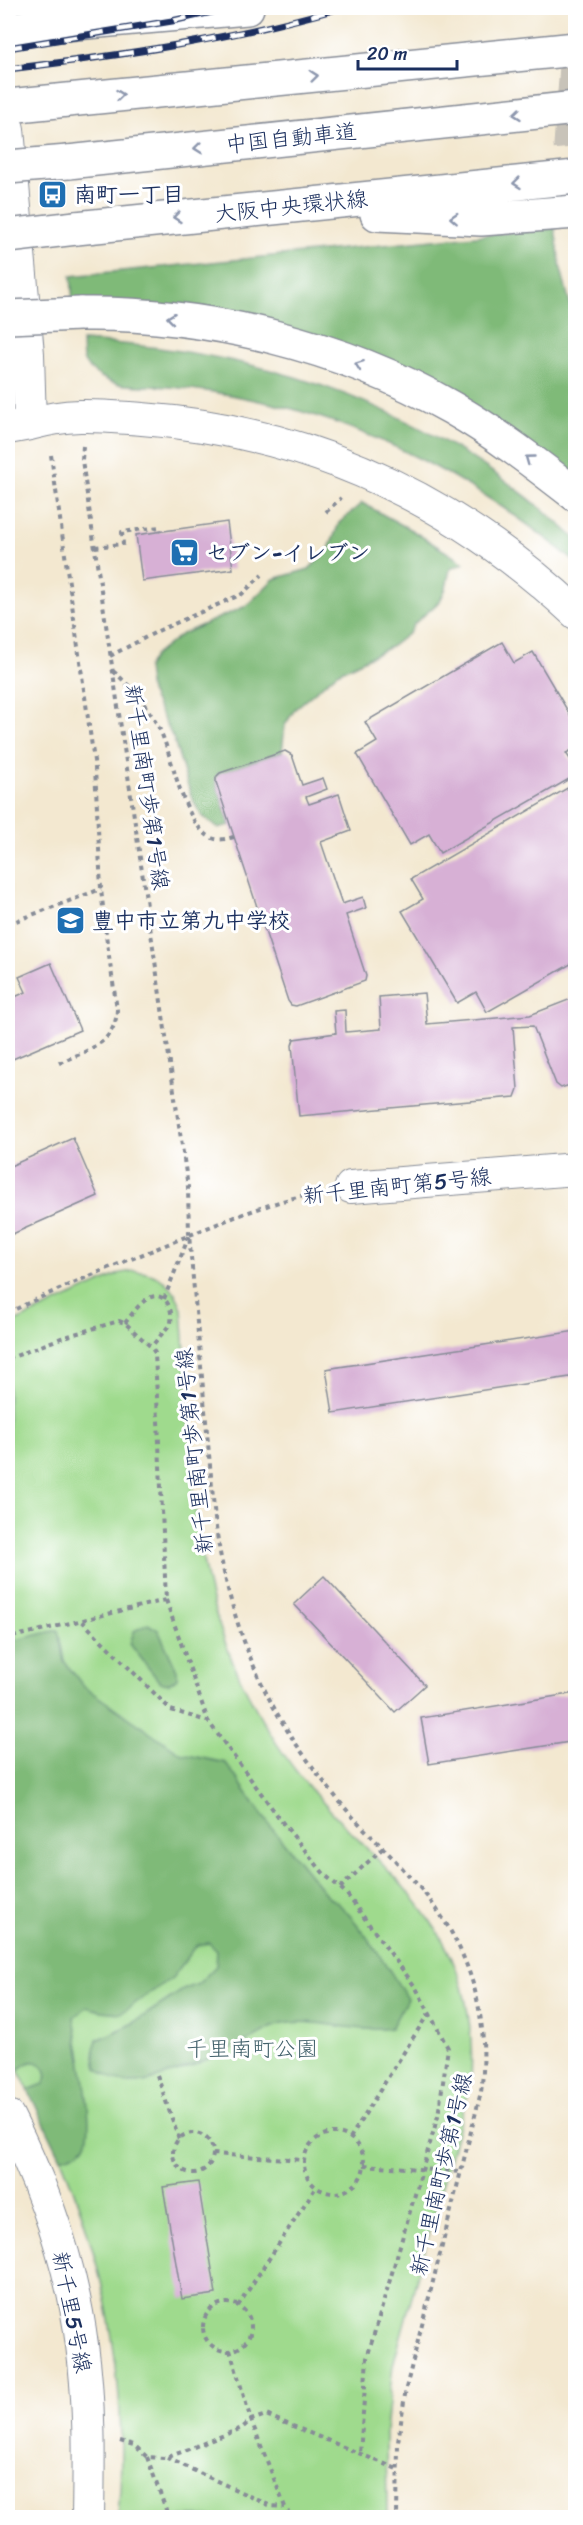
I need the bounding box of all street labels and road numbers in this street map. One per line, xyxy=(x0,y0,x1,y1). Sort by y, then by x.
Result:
street label: 中国自動車道 xyxy=(223,112,359,164)
street label: 大阪中央環状線 xyxy=(212,179,370,233)
street label: 新千里南町歩第1号線 xyxy=(113,682,181,892)
street label: 新千里南町第5号線 xyxy=(301,1157,493,1215)
street label: 新千里南町歩第1号線 xyxy=(164,1346,224,1556)
street label: 新千里南町歩第1号線 xyxy=(399,2069,483,2279)
street label: 新千里5号線 xyxy=(41,2248,103,2376)

